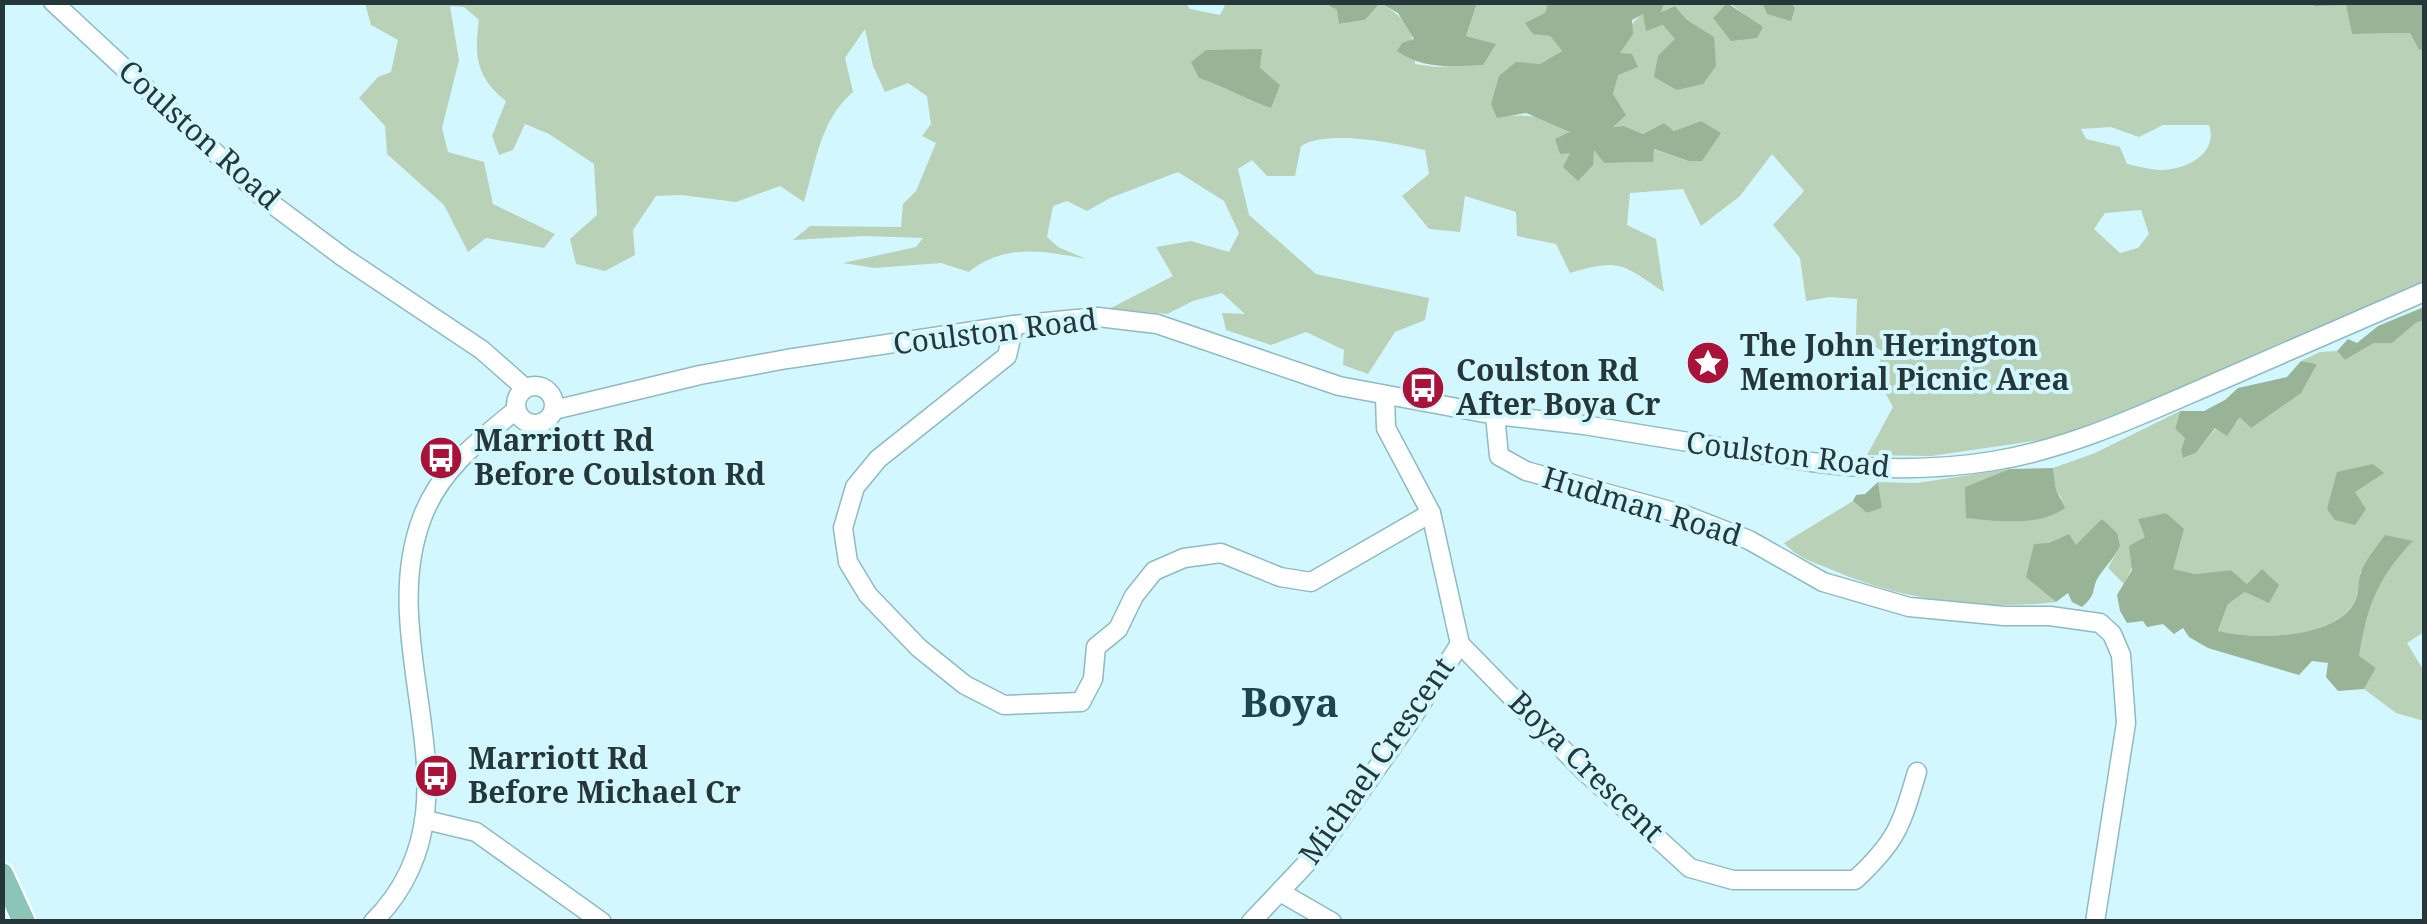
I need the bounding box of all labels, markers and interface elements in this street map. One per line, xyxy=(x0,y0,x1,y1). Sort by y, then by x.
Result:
street label: Coulston Road xyxy=(110,50,290,218)
street label: Coulston Road xyxy=(891,298,1099,363)
place label: The John Herington Memorial Picnic Area xyxy=(1740,324,2069,399)
place icon: The John Herington Memorial Picnic Area xyxy=(1685,340,1731,386)
place label: Coulston Rd After Boya Cr xyxy=(1456,349,1661,424)
bus stop icon: Coulston Rd After Boya Cr xyxy=(1400,365,1446,411)
place label: Marriott Rd Before Coulston Rd xyxy=(474,419,765,494)
street label: Coulston Road xyxy=(1684,421,1892,486)
bus stop icon: Marriott Rd Before Coulston Rd xyxy=(418,435,464,481)
street label: Hudman Road xyxy=(1538,456,1747,555)
street label: Michael Crescent xyxy=(1289,648,1463,872)
district label: Boya xyxy=(1241,674,1339,729)
street label: Boya Crescent xyxy=(1501,681,1674,850)
place label: Marriott Rd Before Michael Cr xyxy=(468,737,741,812)
bus stop icon: Marriott Rd Before Michael Cr xyxy=(413,753,459,799)

